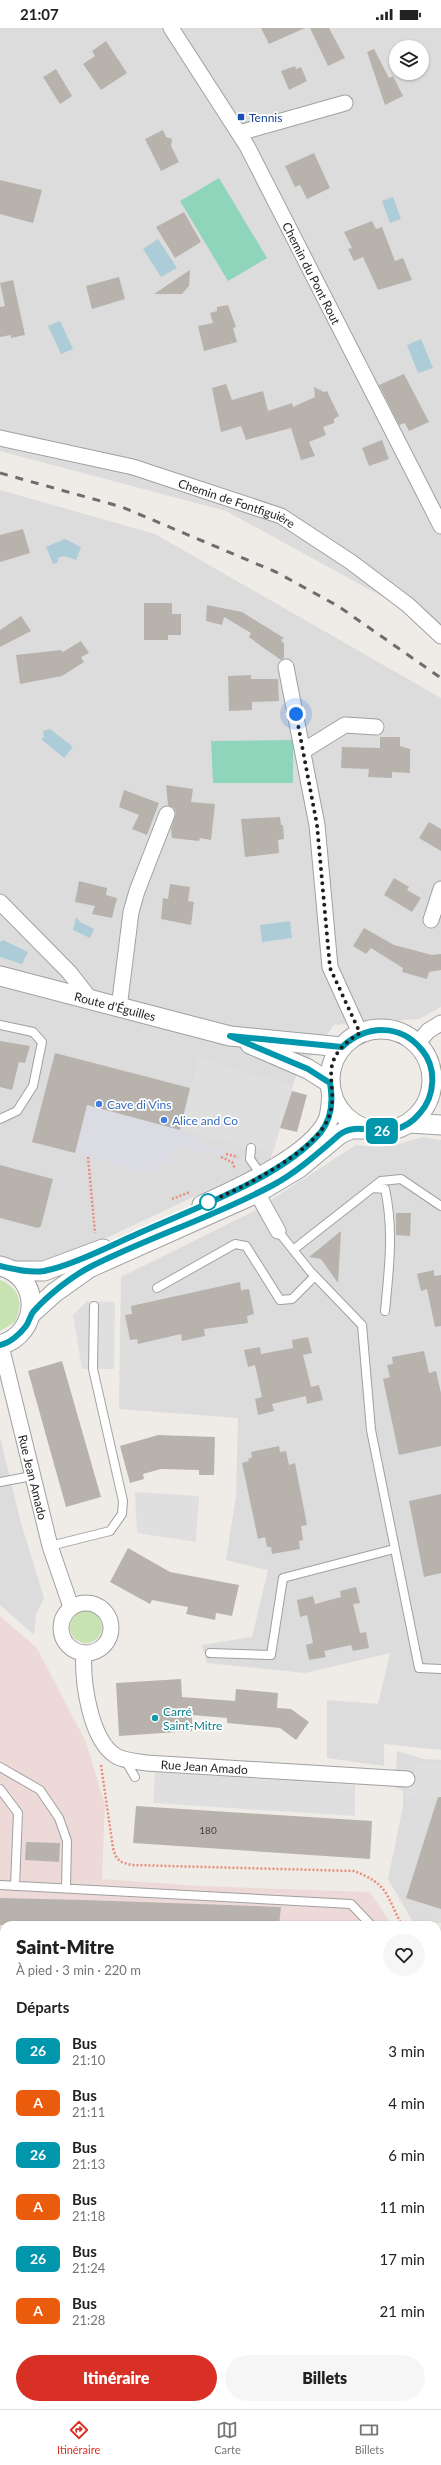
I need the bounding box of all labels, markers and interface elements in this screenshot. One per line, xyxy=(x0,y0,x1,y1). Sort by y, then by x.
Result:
text: 21:07 xyxy=(20,5,59,23)
map controls xyxy=(389,40,429,80)
button: layers xyxy=(389,40,429,80)
place label: Tennis xyxy=(249,110,282,125)
marker: Tennis xyxy=(236,112,246,122)
street label: Chemin du Pont Rout xyxy=(280,219,345,327)
street label: Chemin de Fontfiguière xyxy=(176,475,298,531)
your location xyxy=(286,704,306,724)
street label: Route d'Éguilles xyxy=(73,988,157,1024)
place label: Cave di Vins xyxy=(107,1097,171,1112)
marker: Cave di Vins xyxy=(94,1099,104,1109)
place label: Alice and Co xyxy=(172,1113,238,1128)
marker: Alice and Co xyxy=(159,1115,169,1125)
line badge: 26 xyxy=(364,1118,400,1144)
text: 26 xyxy=(374,1122,390,1139)
unlabelled marker xyxy=(199,1193,217,1211)
street label: Rue Jean Amado xyxy=(15,1433,51,1521)
place label: Carré Saint-Mitre xyxy=(163,1704,222,1733)
marker: Carré Saint-Mitre xyxy=(150,1713,160,1723)
street label: Rue Jean Amado xyxy=(160,1756,248,1777)
house number: 180 xyxy=(199,1824,217,1836)
button: heart xyxy=(383,1934,425,1976)
text: Saint-Mitre xyxy=(16,1935,114,1958)
text: À pied · 3 min · 220 m xyxy=(16,1962,141,1978)
text: Départs xyxy=(16,1998,69,2016)
text: Bus xyxy=(72,2034,97,2052)
text: 26 xyxy=(30,2042,46,2059)
text: 3 min xyxy=(388,2042,425,2060)
text: 21:10 xyxy=(72,2052,105,2068)
text: Bus xyxy=(72,2086,97,2104)
text: A xyxy=(33,2094,43,2111)
text: 4 min xyxy=(388,2094,425,2112)
text: 21:11 xyxy=(72,2104,105,2120)
text: Bus xyxy=(72,2138,97,2156)
text: 26 xyxy=(30,2146,46,2163)
text: 6 min xyxy=(388,2146,425,2164)
text: 21:13 xyxy=(72,2156,105,2172)
text: Bus xyxy=(72,2190,97,2208)
text: A xyxy=(33,2198,43,2215)
text: 11 min xyxy=(379,2198,425,2216)
text: 21:18 xyxy=(72,2208,105,2224)
text: Bus xyxy=(72,2242,97,2260)
text: 26 xyxy=(30,2250,46,2267)
text: 17 min xyxy=(379,2250,425,2268)
text: 21:24 xyxy=(72,2260,105,2276)
text: Bus xyxy=(72,2294,97,2312)
text: A xyxy=(33,2302,43,2319)
text: 21 min xyxy=(379,2302,425,2320)
text: 21:28 xyxy=(72,2312,105,2328)
button: Itinéraire xyxy=(16,2355,217,2401)
button: Billets xyxy=(225,2355,425,2401)
tab: Itinéraire xyxy=(57,2419,100,2456)
tab: Carte xyxy=(214,2419,241,2456)
tab: Billets xyxy=(355,2419,384,2456)

